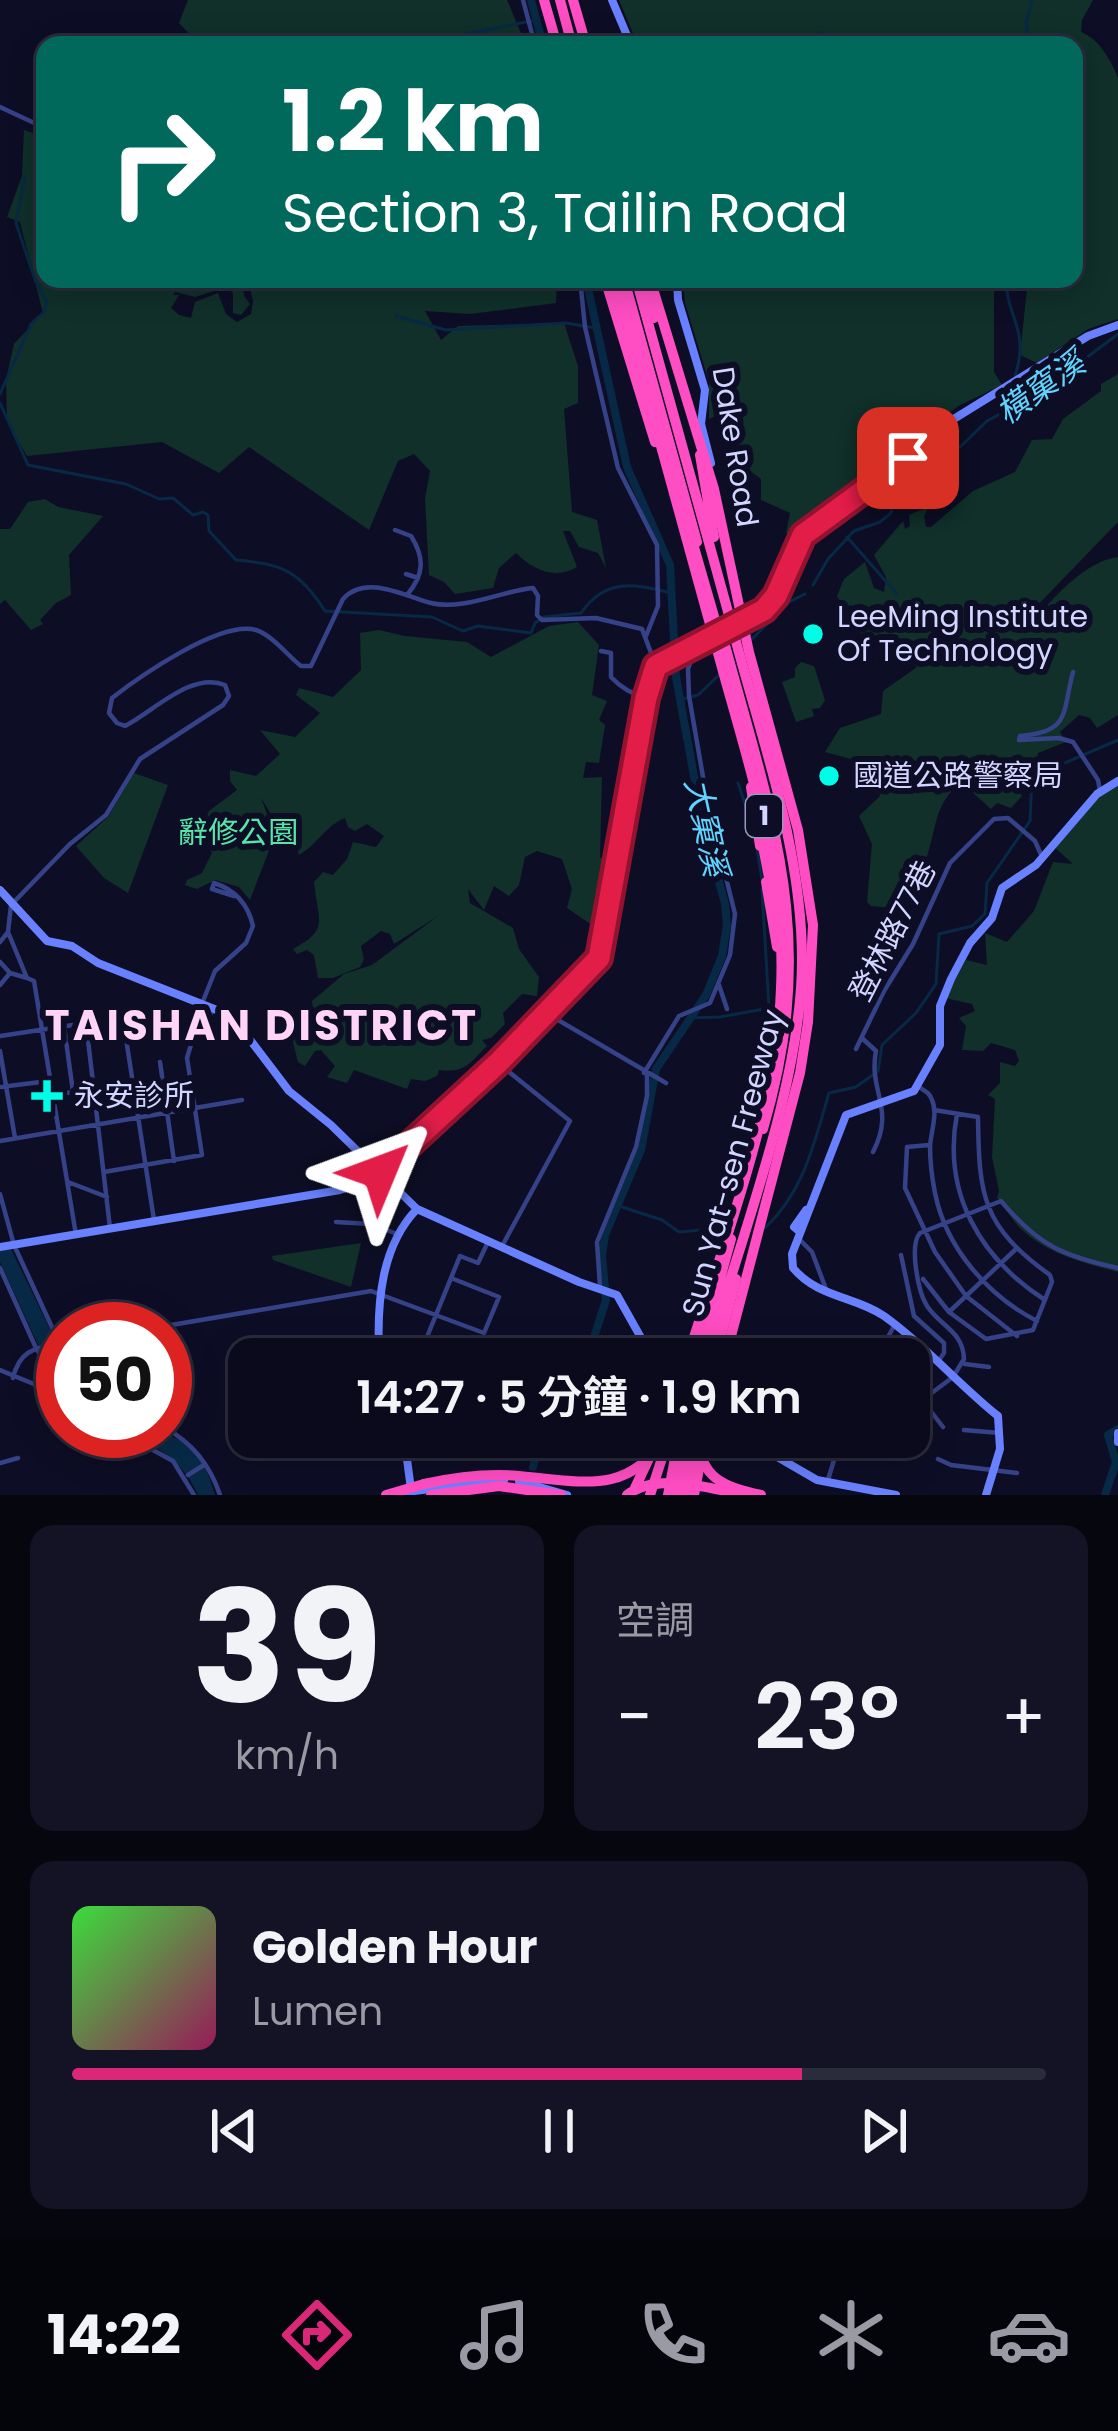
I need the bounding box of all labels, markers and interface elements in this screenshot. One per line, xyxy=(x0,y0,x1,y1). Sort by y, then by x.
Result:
text: 1.2 km xyxy=(282,63,544,180)
icon: right xyxy=(84,84,240,240)
text: Section 3, Tailin Road xyxy=(282,175,848,251)
water label: 橫窠溪 xyxy=(986,337,1098,435)
street label: Dake Road xyxy=(702,364,769,530)
pin xyxy=(857,407,959,509)
icon: arrive xyxy=(875,425,941,491)
place label: LeeMing Institute Of Technology xyxy=(837,595,1088,672)
marker: LeeMing Institute Of Technology xyxy=(800,621,826,647)
place label: 國道公路警察局 xyxy=(853,754,1063,797)
marker: 國道公路警察局 xyxy=(816,763,842,789)
water label: 大窠溪 xyxy=(673,774,741,884)
road number: 1 xyxy=(746,795,782,837)
park label: 辭修公園 xyxy=(178,811,298,854)
street label: 登林路77巷 xyxy=(839,853,946,1009)
district label: TAISHAN DISTRICT xyxy=(45,996,479,1055)
street label: Sun Yat-sen Freeway xyxy=(671,1005,794,1321)
place label: 永安診所 xyxy=(74,1074,194,1117)
marker: 永安診所 xyxy=(31,1080,63,1112)
position arrow xyxy=(317,1109,443,1235)
speed limit sign: 50 xyxy=(36,1302,192,1458)
text: 14:27 · 5 分鐘 · 1.9 km xyxy=(356,1366,802,1429)
text: 39 xyxy=(192,1538,382,1757)
text: 空調 xyxy=(616,1593,694,1648)
text: 23° xyxy=(754,1654,899,1781)
text: − xyxy=(616,1671,652,1763)
text: + xyxy=(1001,1671,1046,1763)
text: km/h xyxy=(235,1728,339,1783)
text: Golden Hour xyxy=(252,1916,538,1979)
text: Lumen xyxy=(252,1984,383,2039)
icon: previous xyxy=(201,2098,267,2164)
icon: pause xyxy=(526,2098,592,2164)
icon: next xyxy=(851,2098,917,2164)
icon: directions xyxy=(275,2293,359,2377)
icon: music xyxy=(453,2293,537,2377)
icon: phone xyxy=(631,2293,715,2377)
icon: climate xyxy=(809,2293,893,2377)
icon: car xyxy=(987,2293,1071,2377)
text: 14:22 xyxy=(47,2297,181,2373)

